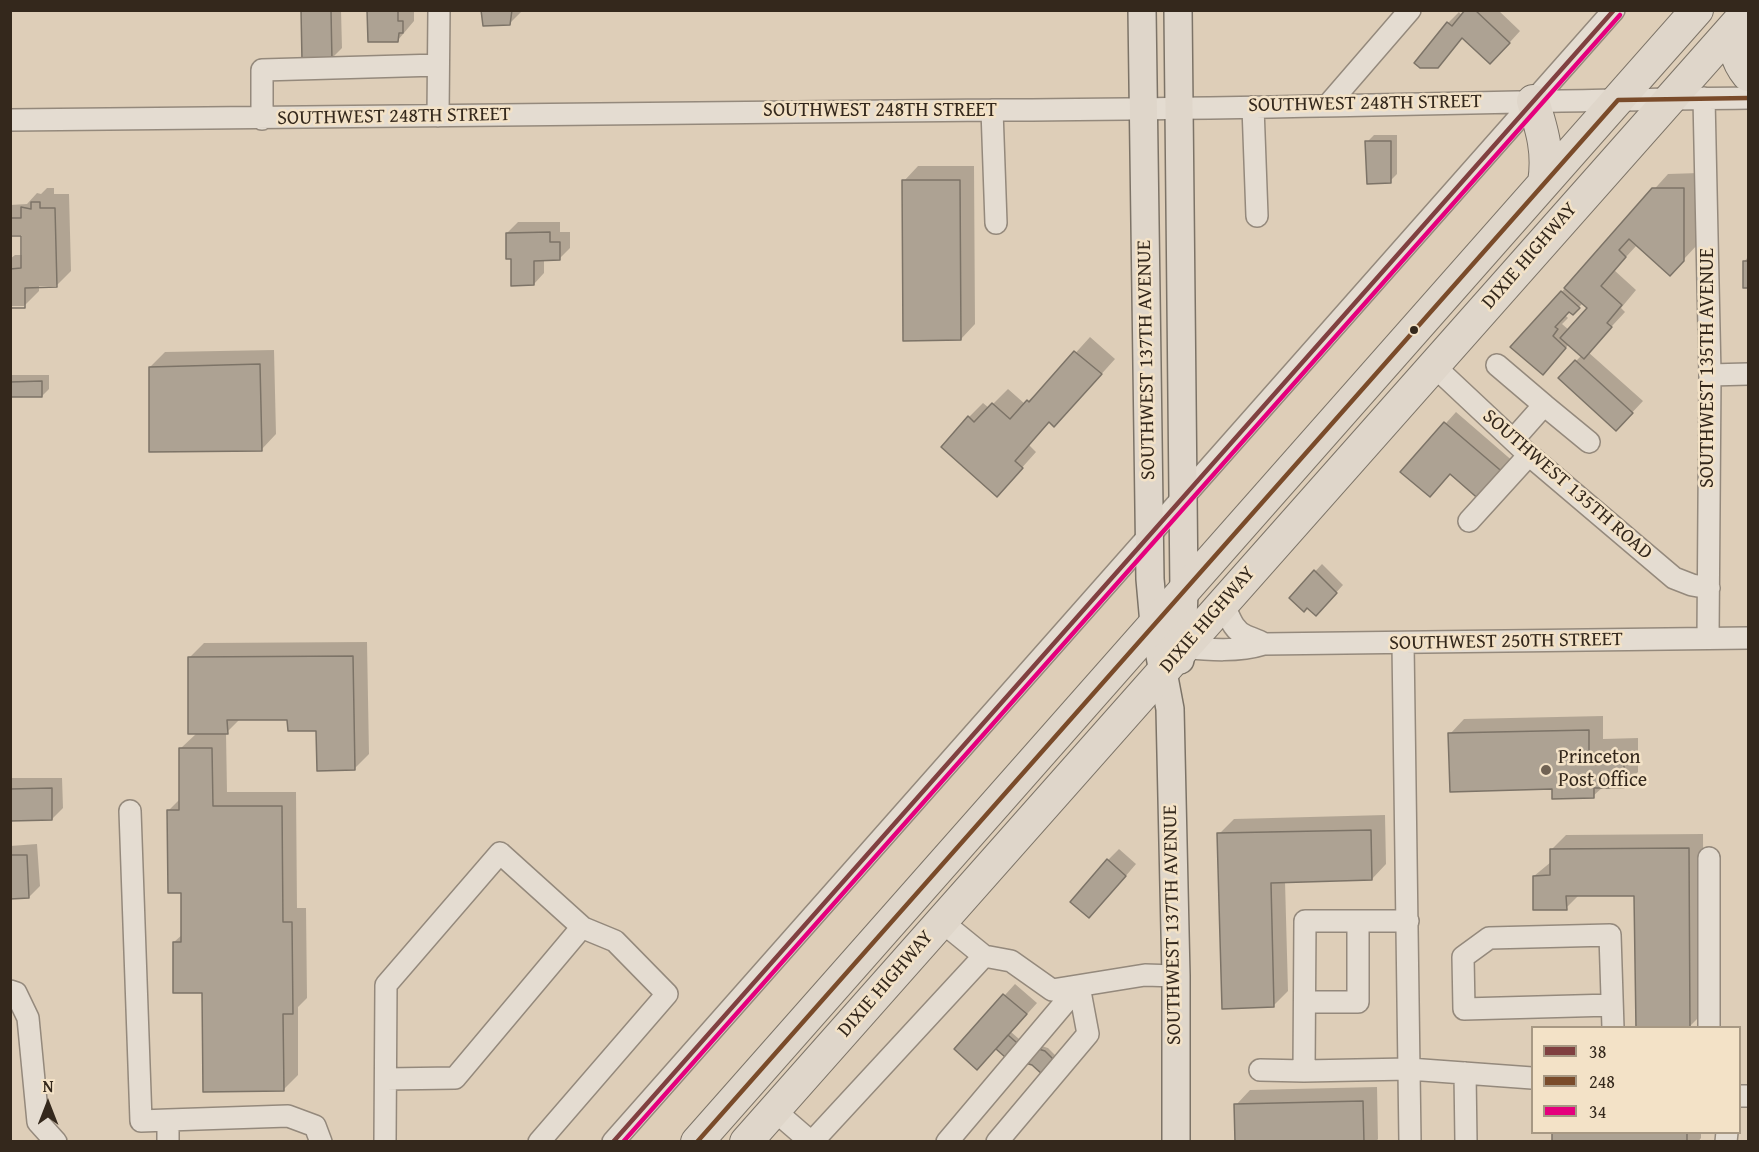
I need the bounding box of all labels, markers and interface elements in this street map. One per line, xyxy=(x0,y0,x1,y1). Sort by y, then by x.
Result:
street label: SOUTHWEST 248TH STREET xyxy=(1248,90,1482,118)
street label: SOUTHWEST 248TH STREET xyxy=(763,99,997,123)
street label: SOUTHWEST 248TH STREET xyxy=(277,103,511,131)
street label: DIXIE HIGHWAY xyxy=(1477,198,1583,314)
street label: SOUTHWEST 137TH AVENUE xyxy=(1133,240,1161,480)
street label: SOUTHWEST 135TH AVENUE xyxy=(1696,248,1720,488)
unlabelled marker xyxy=(1408,324,1420,336)
street label: SOUTHWEST 135TH ROAD xyxy=(1477,405,1657,565)
street label: DIXIE HIGHWAY xyxy=(1155,562,1261,678)
street label: SOUTHWEST 250TH STREET xyxy=(1389,628,1623,656)
place label: Princeton Post Office xyxy=(1558,746,1647,793)
marker: Princeton Post Office xyxy=(1539,763,1553,777)
street label: SOUTHWEST 137TH AVENUE xyxy=(1159,805,1187,1045)
street label: DIXIE HIGHWAY xyxy=(833,926,939,1042)
legend xyxy=(1531,1026,1741,1134)
text: 38 xyxy=(1589,1038,1606,1065)
text: 248 xyxy=(1589,1068,1615,1095)
north arrow xyxy=(18,1074,78,1134)
text: N xyxy=(43,1074,53,1098)
text: 34 xyxy=(1589,1098,1606,1125)

